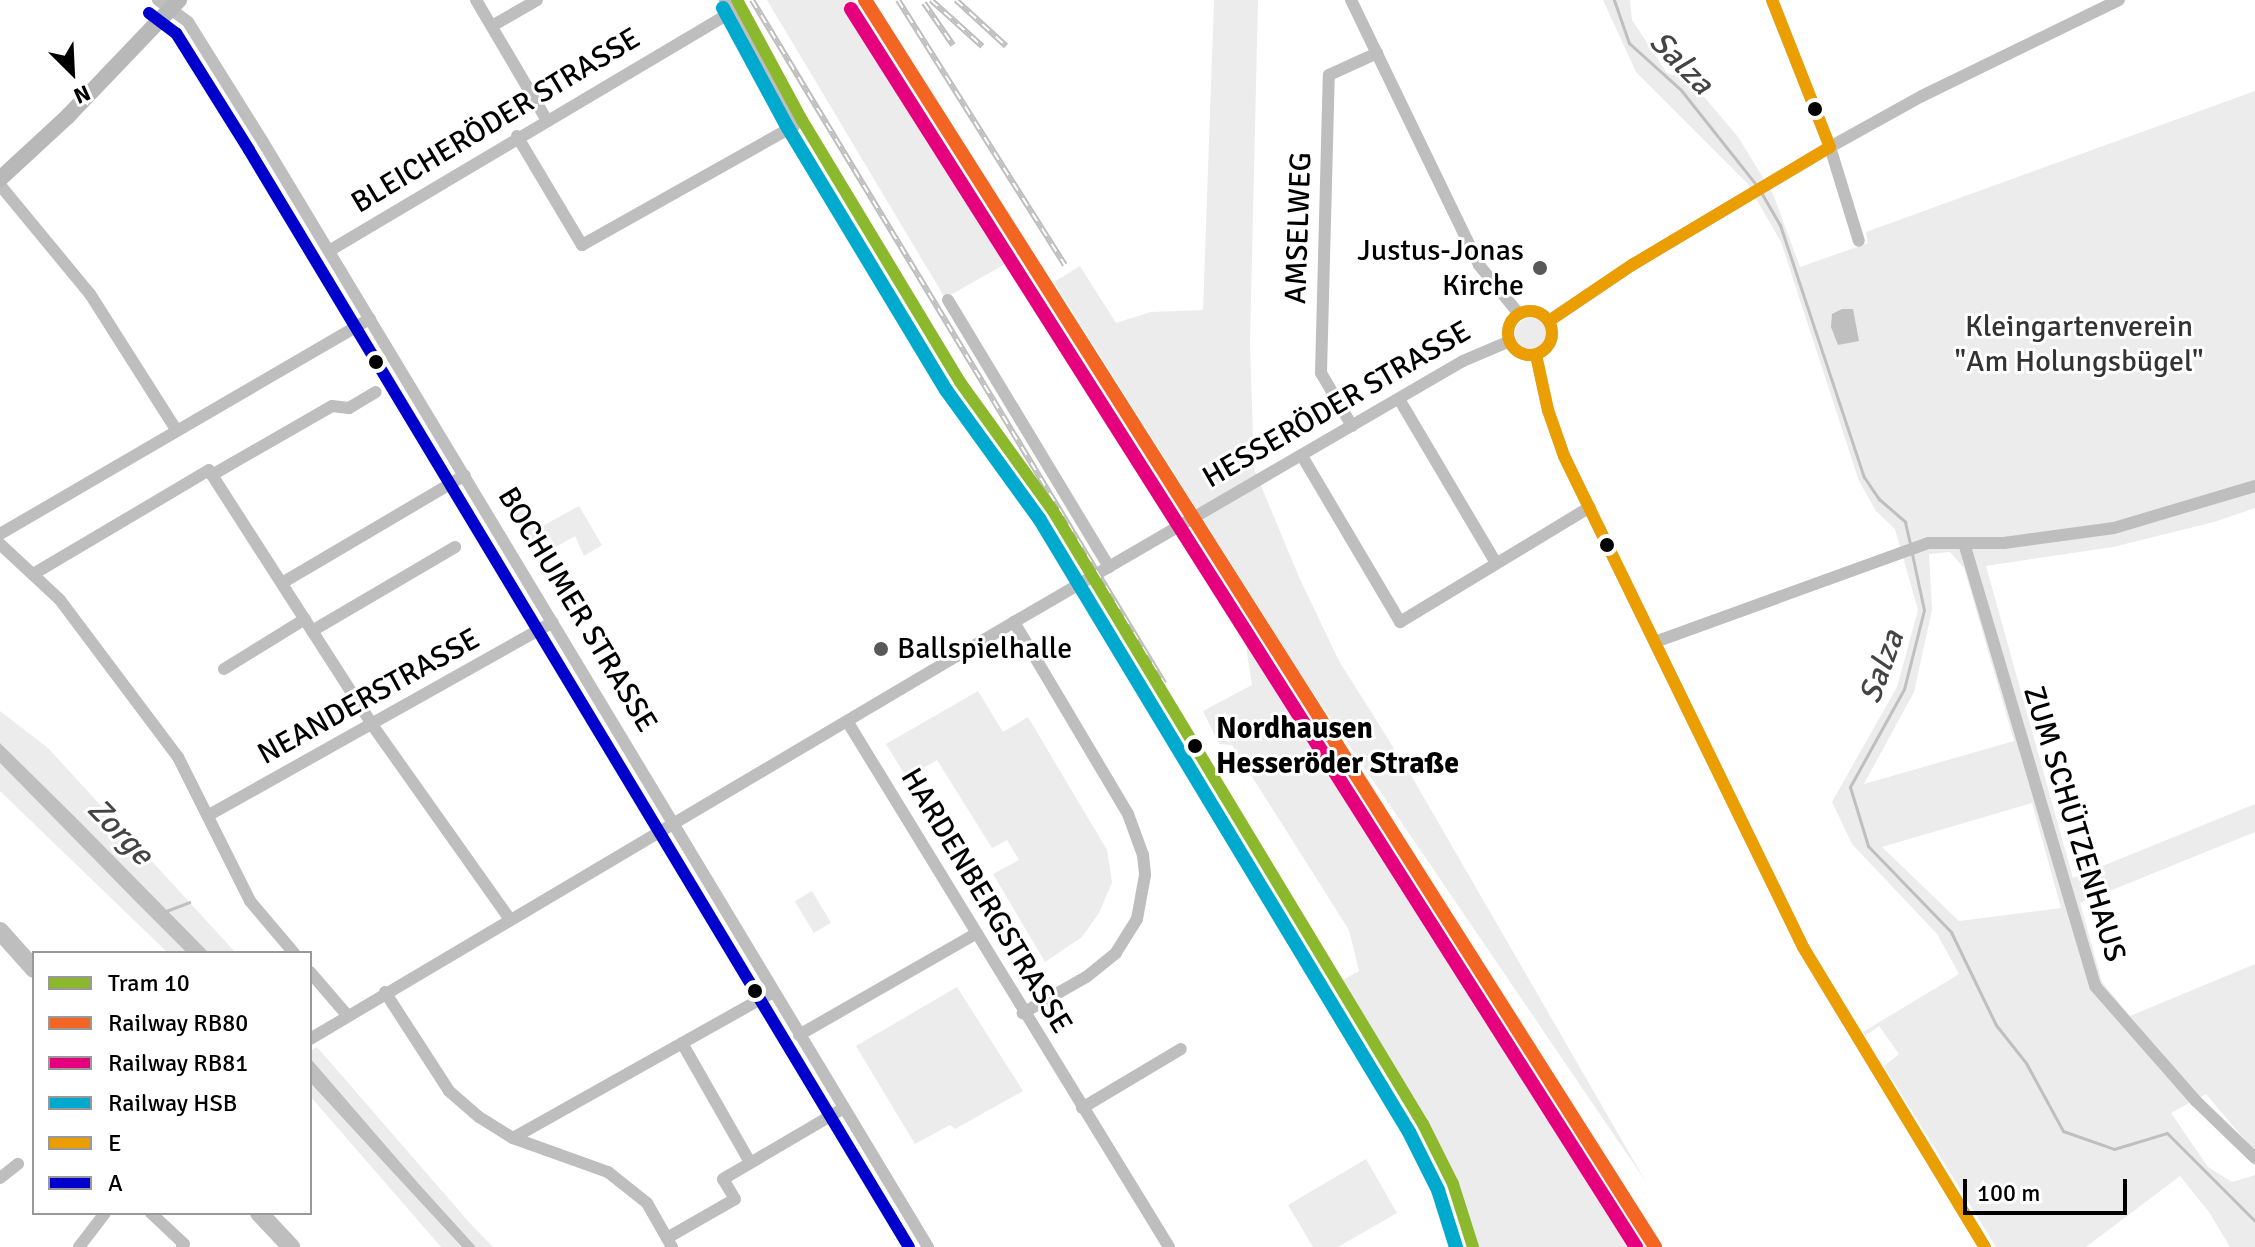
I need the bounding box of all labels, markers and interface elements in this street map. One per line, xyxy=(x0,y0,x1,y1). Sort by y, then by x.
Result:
street label: BLEICHERÖDER STRASSE xyxy=(345,21,647,221)
water label: Salza xyxy=(1641,23,1721,103)
north arrow xyxy=(32,32,112,112)
text: N xyxy=(69,79,94,110)
unlabelled marker xyxy=(1807,101,1823,117)
street label: AMSELWEG xyxy=(1278,152,1320,304)
place label: Justus-Jonas Kirche xyxy=(1357,233,1524,304)
marker: Justus-Jonas Kirche xyxy=(1531,259,1549,277)
park label: Kleingartenverein "Am Holungsbügel" xyxy=(1955,309,2203,380)
street label: HESSERÖDER STRASSE xyxy=(1197,314,1477,496)
unlabelled marker xyxy=(368,354,384,370)
street label: BOCHUMER STRASSE xyxy=(490,481,664,739)
unlabelled marker xyxy=(1599,537,1615,553)
street label: NEANDERSTRASSE xyxy=(252,621,486,773)
water label: Salza xyxy=(1851,625,1913,709)
place label: Ballspielhalle xyxy=(897,631,1072,667)
marker: Ballspielhalle xyxy=(872,640,890,658)
street label: ZUM SCHÜTZENHAUS xyxy=(2015,682,2133,966)
place label: Nordhausen Hesseröder Straße xyxy=(1216,711,1459,782)
marker: Nordhausen Hesseröder Straße xyxy=(1181,732,1209,760)
street label: HARDENBERGSTRASSE xyxy=(893,762,1079,1040)
water label: Zorge xyxy=(79,791,161,873)
legend xyxy=(32,951,312,1215)
text: Tram 10 xyxy=(108,968,190,998)
unlabelled marker xyxy=(747,983,763,999)
text: Railway RB80 xyxy=(108,1008,248,1038)
text: Railway RB81 xyxy=(108,1048,248,1078)
text: Railway HSB xyxy=(108,1088,237,1118)
text: E xyxy=(108,1128,122,1158)
scale bar xyxy=(1967,1163,2131,1213)
text: A xyxy=(108,1168,123,1198)
text: 100 m xyxy=(1977,1178,2040,1208)

